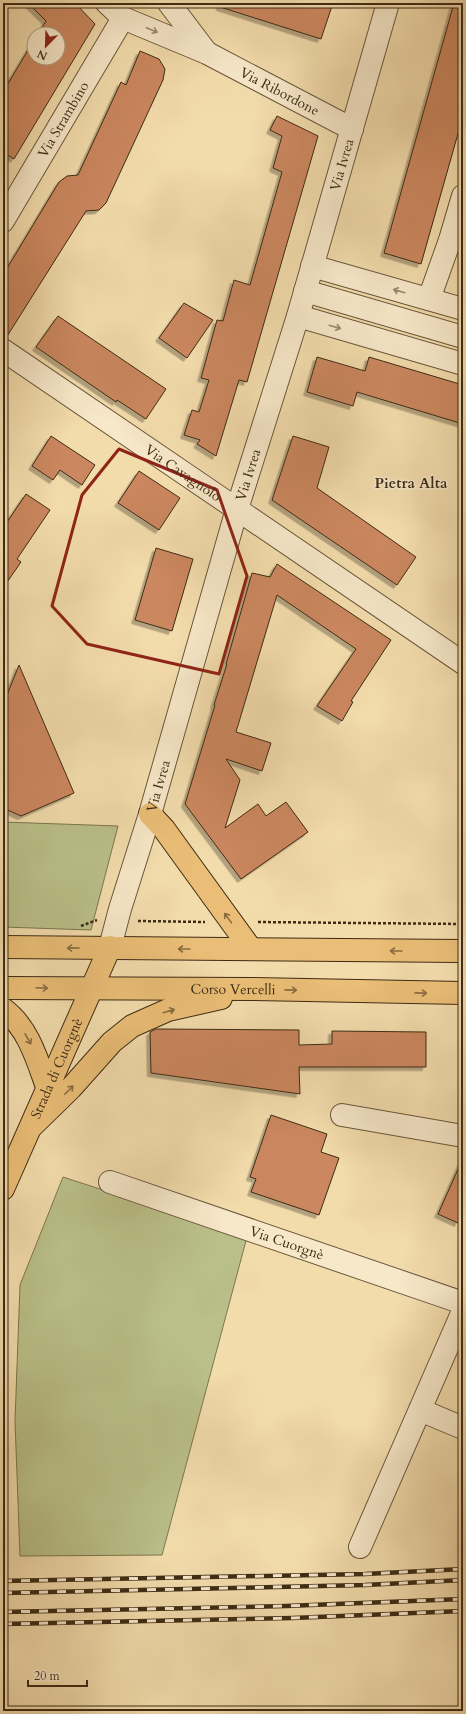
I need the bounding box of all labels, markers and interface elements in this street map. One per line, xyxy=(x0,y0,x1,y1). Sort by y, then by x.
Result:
north arrow xyxy=(26,26,66,66)
one-way arrow xyxy=(145,27,157,34)
text: N xyxy=(35,46,50,64)
street label: Via Ribordone xyxy=(237,62,323,120)
street label: Via Strambino xyxy=(33,77,93,161)
street label: Via Ivrea xyxy=(325,136,358,193)
one-way arrow xyxy=(392,287,405,294)
one-way arrow xyxy=(328,324,341,331)
street label: Via Cavagnolo xyxy=(141,440,226,506)
street label: Via Ivrea xyxy=(231,446,265,503)
district label: Pietra Alta xyxy=(375,473,448,493)
street label: Via Ivrea xyxy=(142,758,174,814)
one-way arrow xyxy=(224,912,232,923)
one-way arrow xyxy=(67,944,80,952)
one-way arrow xyxy=(178,945,191,953)
one-way arrow xyxy=(390,947,403,955)
street label: Corso Vercelli xyxy=(190,979,276,999)
one-way arrow xyxy=(35,985,48,992)
one-way arrow xyxy=(284,986,297,994)
one-way arrow xyxy=(414,989,427,996)
one-way arrow xyxy=(162,1007,175,1014)
street label: Strada di Cuorgnè xyxy=(26,1015,87,1122)
one-way arrow xyxy=(24,1032,32,1044)
one-way arrow xyxy=(64,1085,74,1095)
street label: Via Cuorgnè xyxy=(247,1221,327,1264)
scale bar xyxy=(28,1662,87,1688)
text: 20 m xyxy=(34,1668,61,1684)

